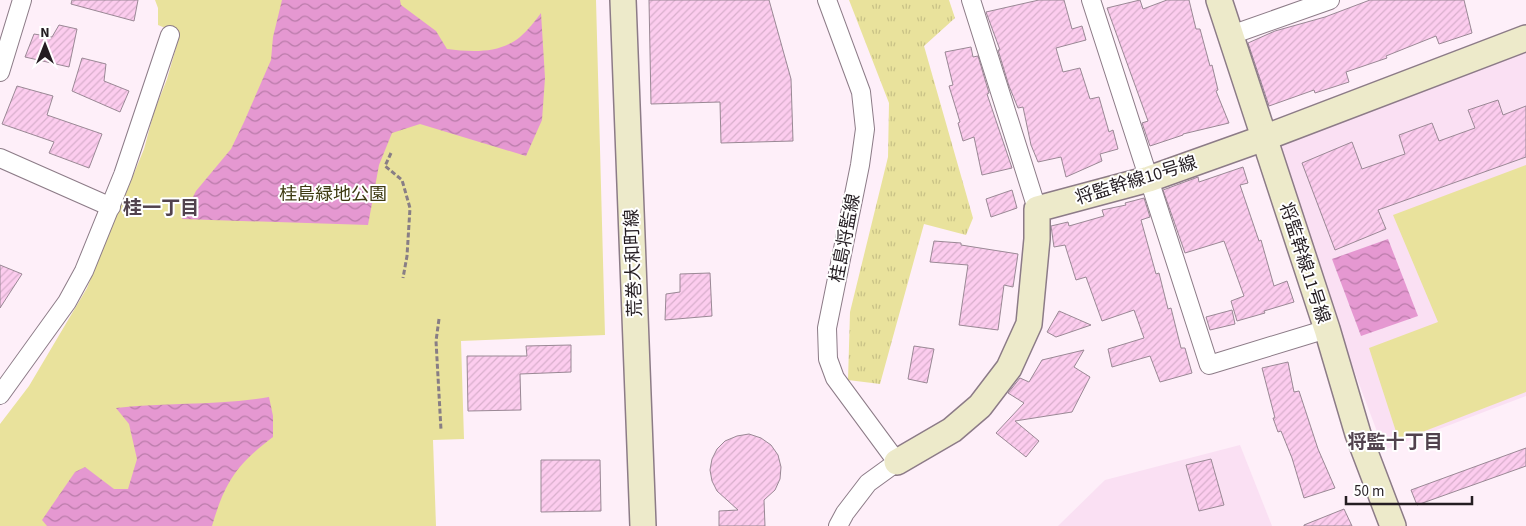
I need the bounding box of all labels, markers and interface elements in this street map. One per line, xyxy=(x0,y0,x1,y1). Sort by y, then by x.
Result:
north arrow xyxy=(20,20,70,70)
text: N xyxy=(40,23,50,43)
street label: 将監幹線10号線 xyxy=(1072,150,1200,211)
park label: 桂島緑地公園 xyxy=(279,182,387,207)
street label: 桂島将監線 xyxy=(825,192,866,285)
district label: 桂一丁目 xyxy=(123,195,199,222)
street label: 将監幹線11号線 xyxy=(1273,199,1336,327)
street label: 荒巻大和町線 xyxy=(619,209,648,317)
district label: 将監十丁目 xyxy=(1347,429,1443,456)
scale bar xyxy=(1346,474,1472,506)
text: 50 m xyxy=(1354,481,1384,502)

